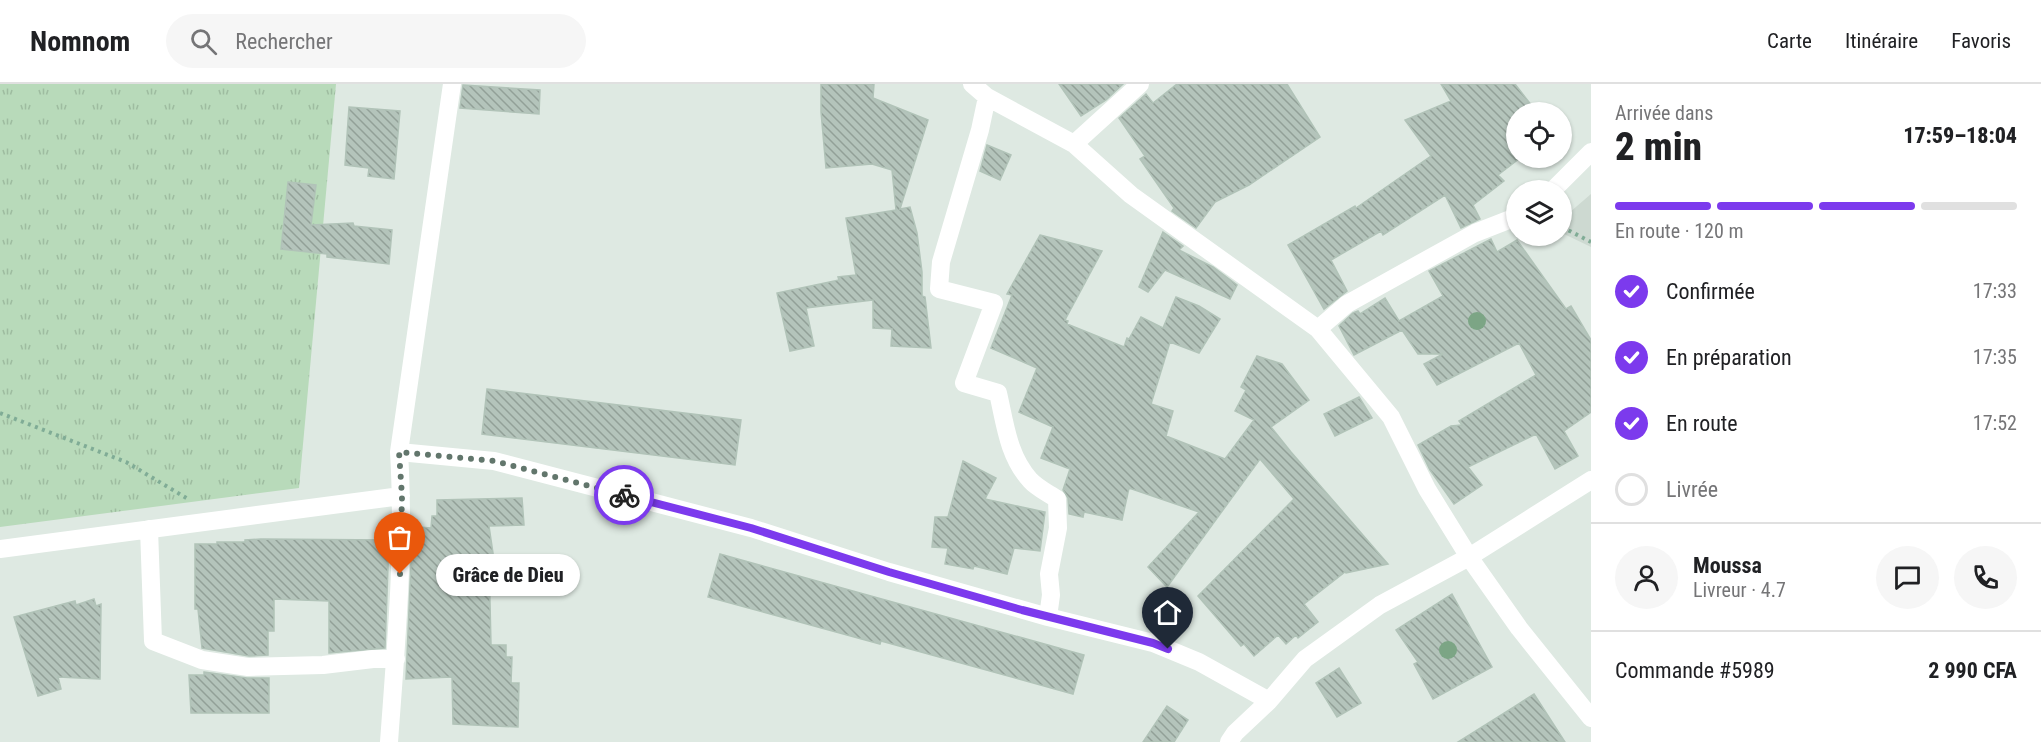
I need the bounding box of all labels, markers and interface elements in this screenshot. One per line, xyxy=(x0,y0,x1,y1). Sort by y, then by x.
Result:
search box xyxy=(166,14,586,68)
text: Nomnom xyxy=(30,25,130,58)
icon: search xyxy=(187,25,220,58)
text: Rechercher xyxy=(235,29,333,54)
text: Carte xyxy=(1767,29,1812,53)
text: Itinéraire xyxy=(1845,29,1918,53)
text: Favoris xyxy=(1951,29,2011,53)
text: Arrivée dans xyxy=(1615,101,1713,125)
map controls xyxy=(1506,102,1572,246)
button: locate xyxy=(1506,102,1572,168)
text: 17:59–18:04 xyxy=(1903,123,2017,148)
text: 2 min xyxy=(1615,124,1702,170)
button: layers xyxy=(1506,180,1572,246)
text: En route · 120 m xyxy=(1615,219,1743,243)
icon: check xyxy=(1615,275,1648,308)
text: Confirmée xyxy=(1666,279,1755,304)
text: 17:33 xyxy=(1973,279,2017,303)
icon: check xyxy=(1615,341,1648,374)
text: En préparation xyxy=(1666,345,1792,370)
text: 17:35 xyxy=(1973,345,2017,369)
icon: check xyxy=(1615,407,1648,440)
text: En route xyxy=(1666,411,1738,436)
text: 17:52 xyxy=(1973,411,2017,435)
courier xyxy=(594,465,654,525)
text: Livrée xyxy=(1666,477,1718,502)
icon: bike xyxy=(608,479,641,512)
pin xyxy=(374,512,425,574)
icon: bag xyxy=(383,521,416,554)
button: person xyxy=(1615,546,1678,609)
button: chat xyxy=(1876,546,1939,609)
button: phone xyxy=(1954,546,2017,609)
callout: Grâce de Dieu xyxy=(436,553,580,595)
text: Moussa xyxy=(1693,553,1762,578)
text: Grâce de Dieu xyxy=(452,563,564,587)
text: Livreur · 4.7 xyxy=(1693,578,1786,602)
pin xyxy=(1142,587,1193,649)
icon: home xyxy=(1151,596,1184,629)
text: Commande #5989 xyxy=(1615,658,1775,683)
text: 2 990 CFA xyxy=(1928,658,2017,683)

